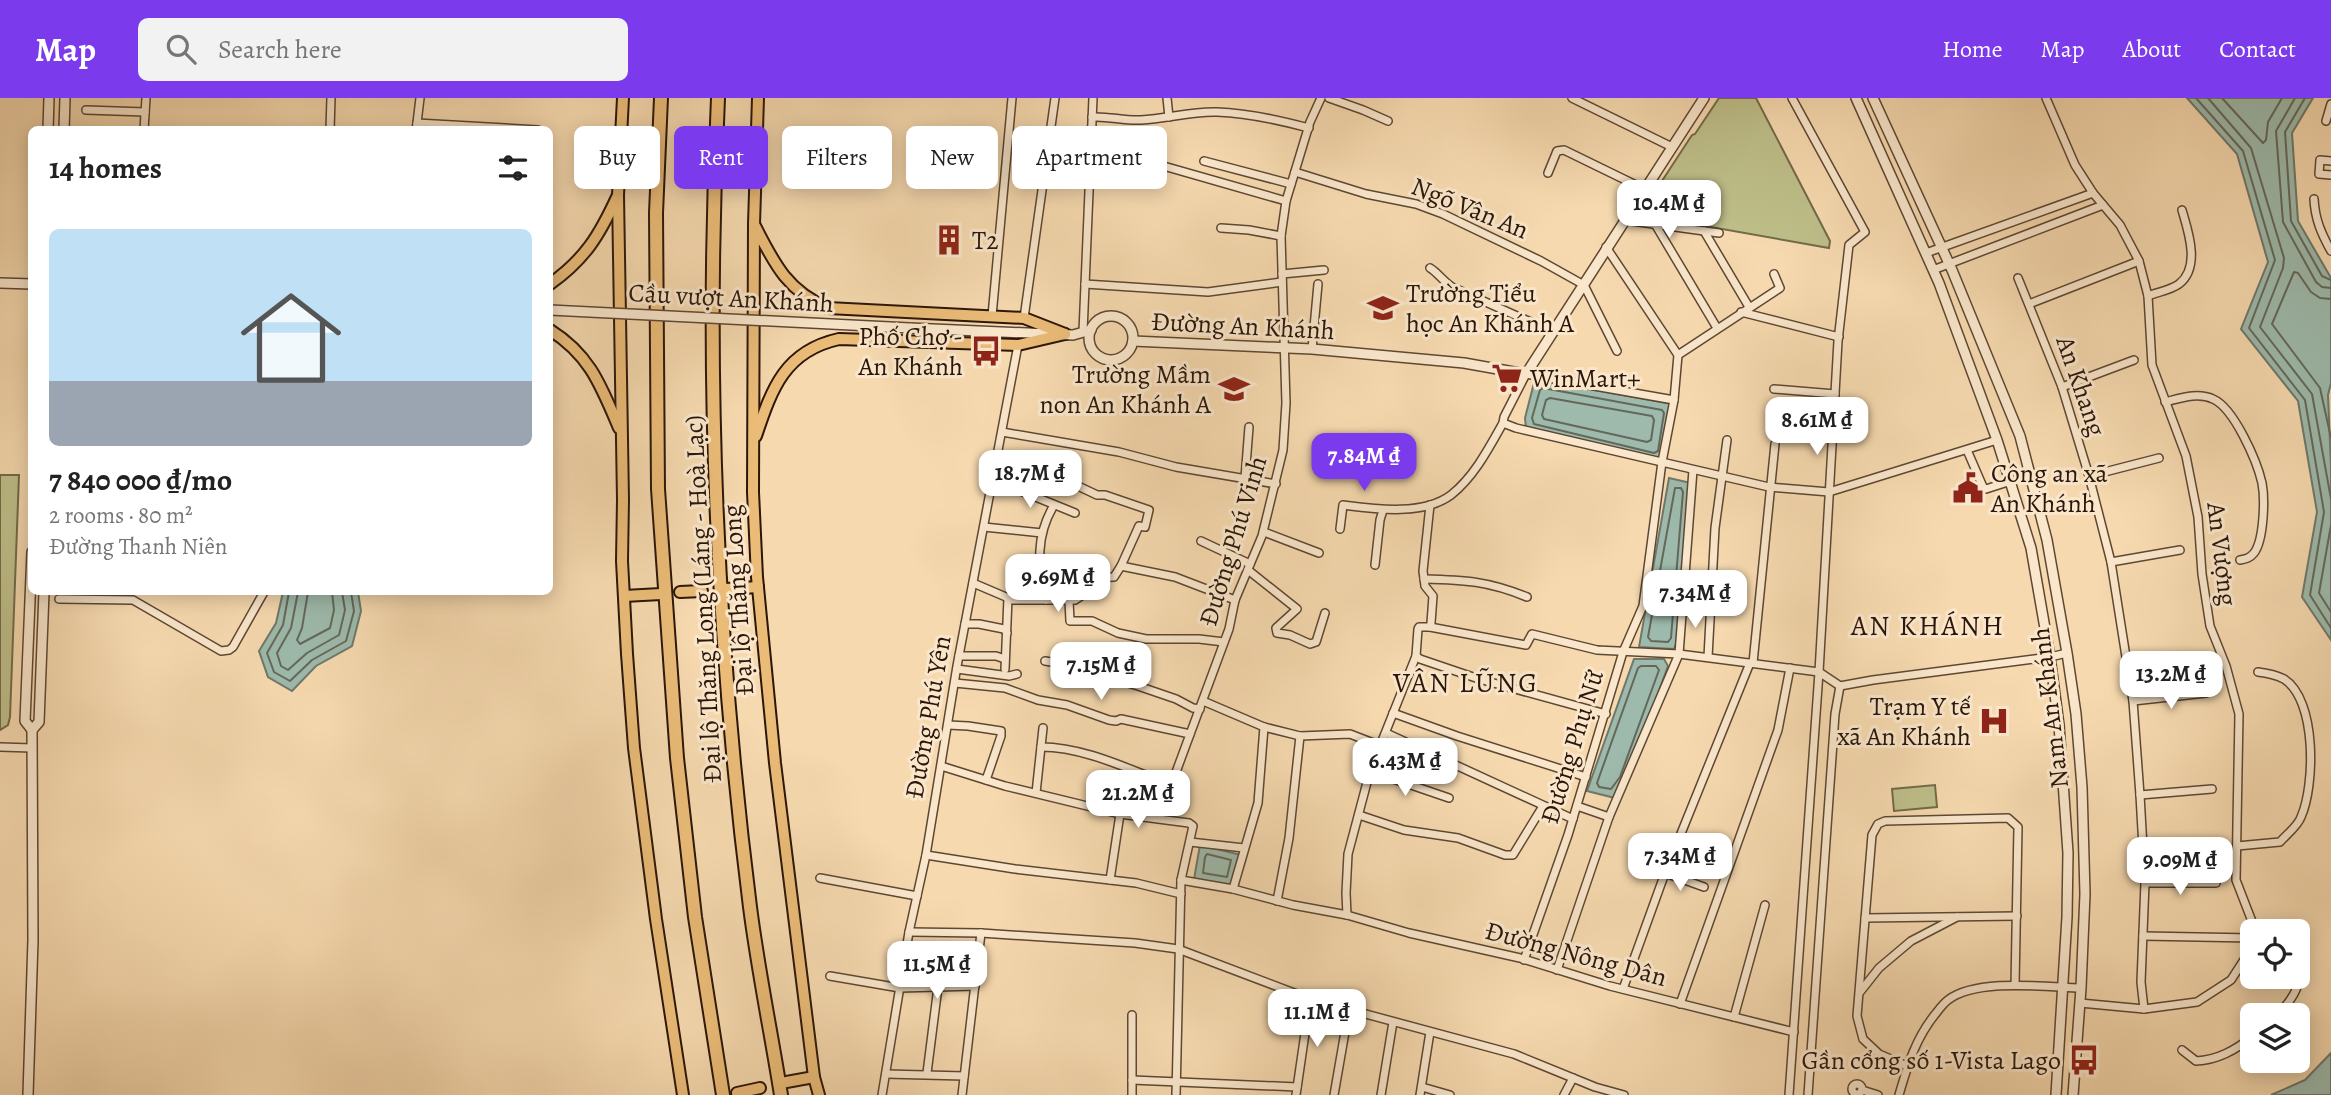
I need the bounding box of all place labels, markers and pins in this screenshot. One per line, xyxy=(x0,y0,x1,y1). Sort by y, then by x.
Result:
pin: 10.4M ₫ xyxy=(1604,180,1734,240)
building icon: T2 xyxy=(932,223,966,257)
place label: T2 xyxy=(972,223,999,258)
place label: Trường Tiểu học An Khánh A xyxy=(1406,276,1575,341)
school or university icon: Trường Tiểu học An Khánh A xyxy=(1366,291,1400,325)
place label: Phố Chợ - An Khánh xyxy=(857,319,963,384)
bus stop icon: Phố Chợ - An Khánh xyxy=(969,334,1003,368)
place label: Trường Mầm non An Khánh A xyxy=(1040,357,1212,422)
supermarket icon: WinMart+ xyxy=(1490,361,1524,395)
place label: WinMart+ xyxy=(1529,361,1640,396)
school or university icon: Trường Mầm non An Khánh A xyxy=(1217,372,1251,406)
pin: 8.61M ₫ xyxy=(1752,398,1882,457)
pin: 7.84M ₫ xyxy=(1299,434,1429,493)
pin: 18.7M ₫ xyxy=(965,450,1095,510)
place label: Công an xã An Khánh xyxy=(1990,456,2108,521)
public building icon: Công an xã An Khánh xyxy=(1951,471,1985,505)
pin: 9.69M ₫ xyxy=(993,554,1123,614)
pin: 7.34M ₫ xyxy=(1630,570,1760,630)
pin: 7.15M ₫ xyxy=(1036,642,1166,702)
pin: 13.2M ₫ xyxy=(2106,652,2236,711)
place label: Trạm Y tế xã An Khánh xyxy=(1837,689,1971,754)
hospital icon: Trạm Y tế xã An Khánh xyxy=(1977,704,2011,738)
pin: 6.43M ₫ xyxy=(1340,738,1470,798)
pin: 21.2M ₫ xyxy=(1073,770,1203,830)
pin: 7.34M ₫ xyxy=(1615,834,1745,893)
pin: 9.09M ₫ xyxy=(2115,838,2245,897)
pin: 11.5M ₫ xyxy=(872,942,1002,1001)
pin: 11.1M ₫ xyxy=(1252,990,1382,1049)
place label: Gần cổng số 1-Vista Lago xyxy=(1801,1043,2061,1078)
bus stop icon: Gần cổng số 1-Vista Lago xyxy=(2067,1043,2101,1077)

